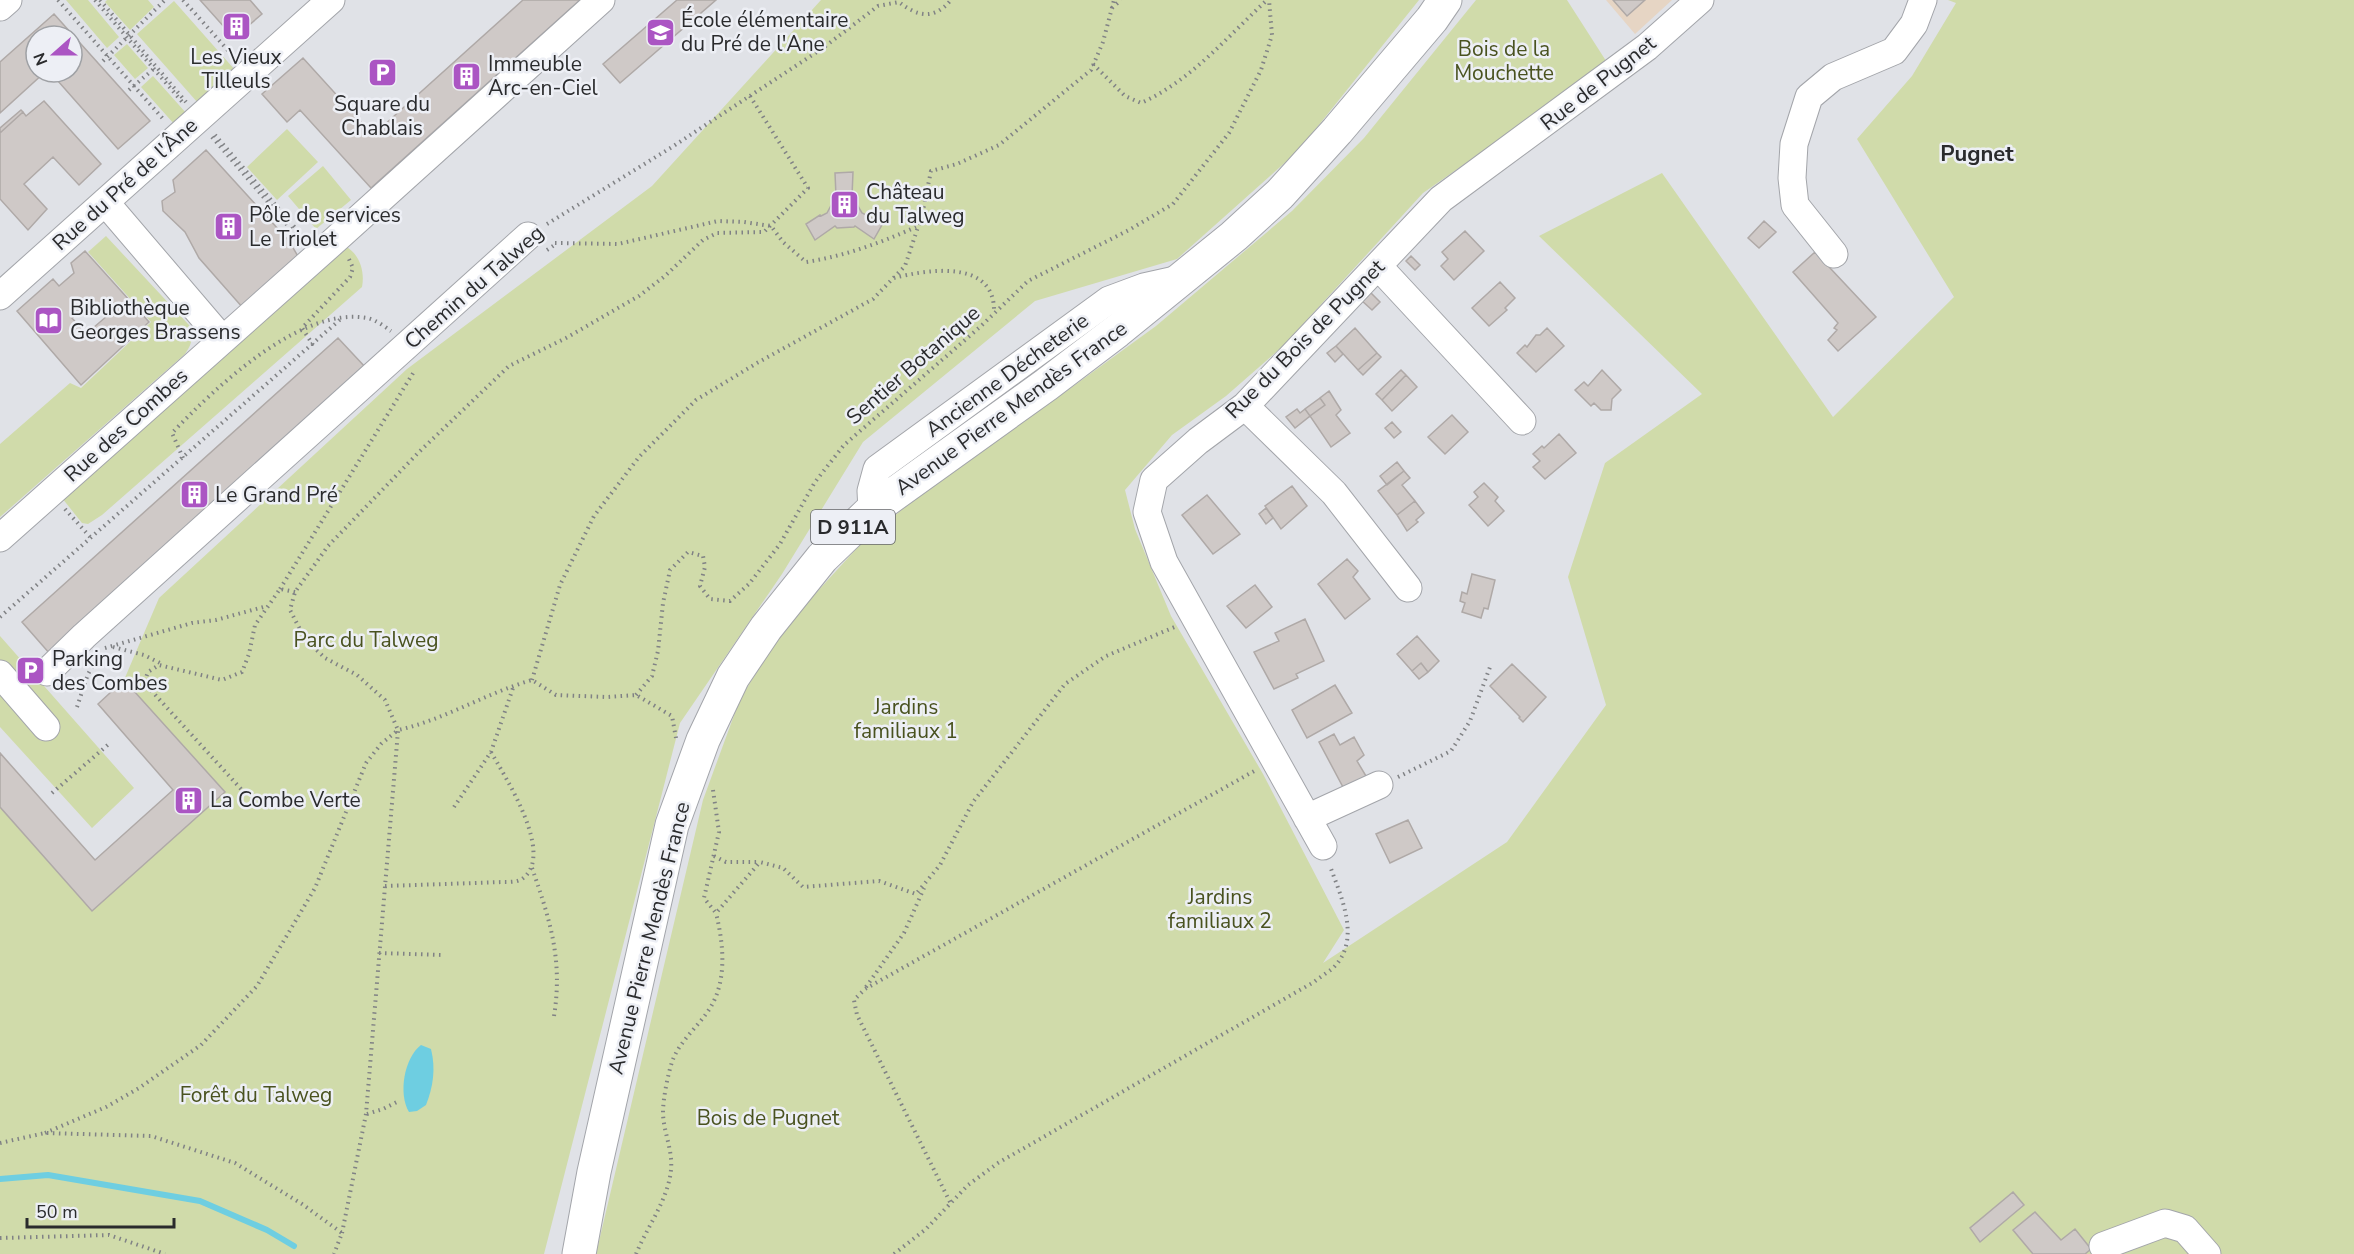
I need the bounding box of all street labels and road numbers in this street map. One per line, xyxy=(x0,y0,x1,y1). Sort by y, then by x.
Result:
street label: Rue de Pugnet xyxy=(1535,29,1662,137)
street label: Rue du Pré de l'Âne xyxy=(46,111,204,257)
street label: Chemin du Talweg xyxy=(398,219,550,355)
street label: Rue du Bois de Pugnet xyxy=(1219,253,1391,425)
street label: Sentier Botanique xyxy=(840,299,986,431)
street label: Ancienne Décheterie xyxy=(920,306,1094,444)
street label: Avenue Pierre Mendès France xyxy=(889,314,1133,502)
street label: Rue des Combes xyxy=(58,362,194,488)
road number: D 911A xyxy=(811,510,895,544)
street label: Avenue Pierre Mendès France xyxy=(602,799,696,1077)

